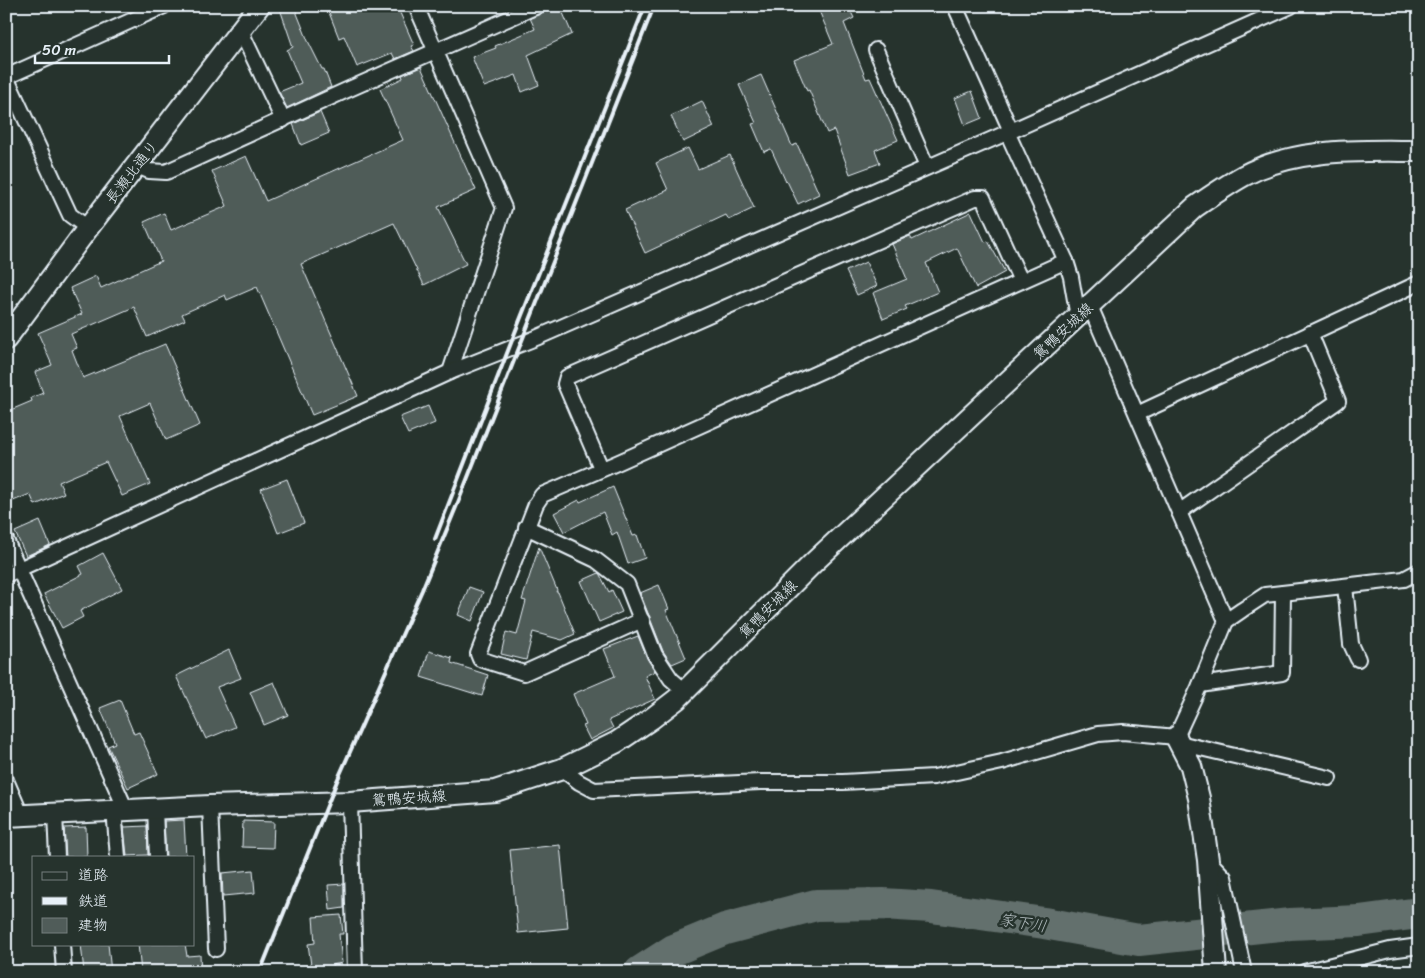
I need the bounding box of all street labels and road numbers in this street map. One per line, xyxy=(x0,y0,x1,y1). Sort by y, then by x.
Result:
street label: 長瀬北通り xyxy=(99,134,165,210)
street label: 鴛鴨安城線 xyxy=(1027,296,1099,366)
street label: 鴛鴨安城線 xyxy=(732,573,804,645)
street label: 鴛鴨安城線 xyxy=(371,782,447,814)

